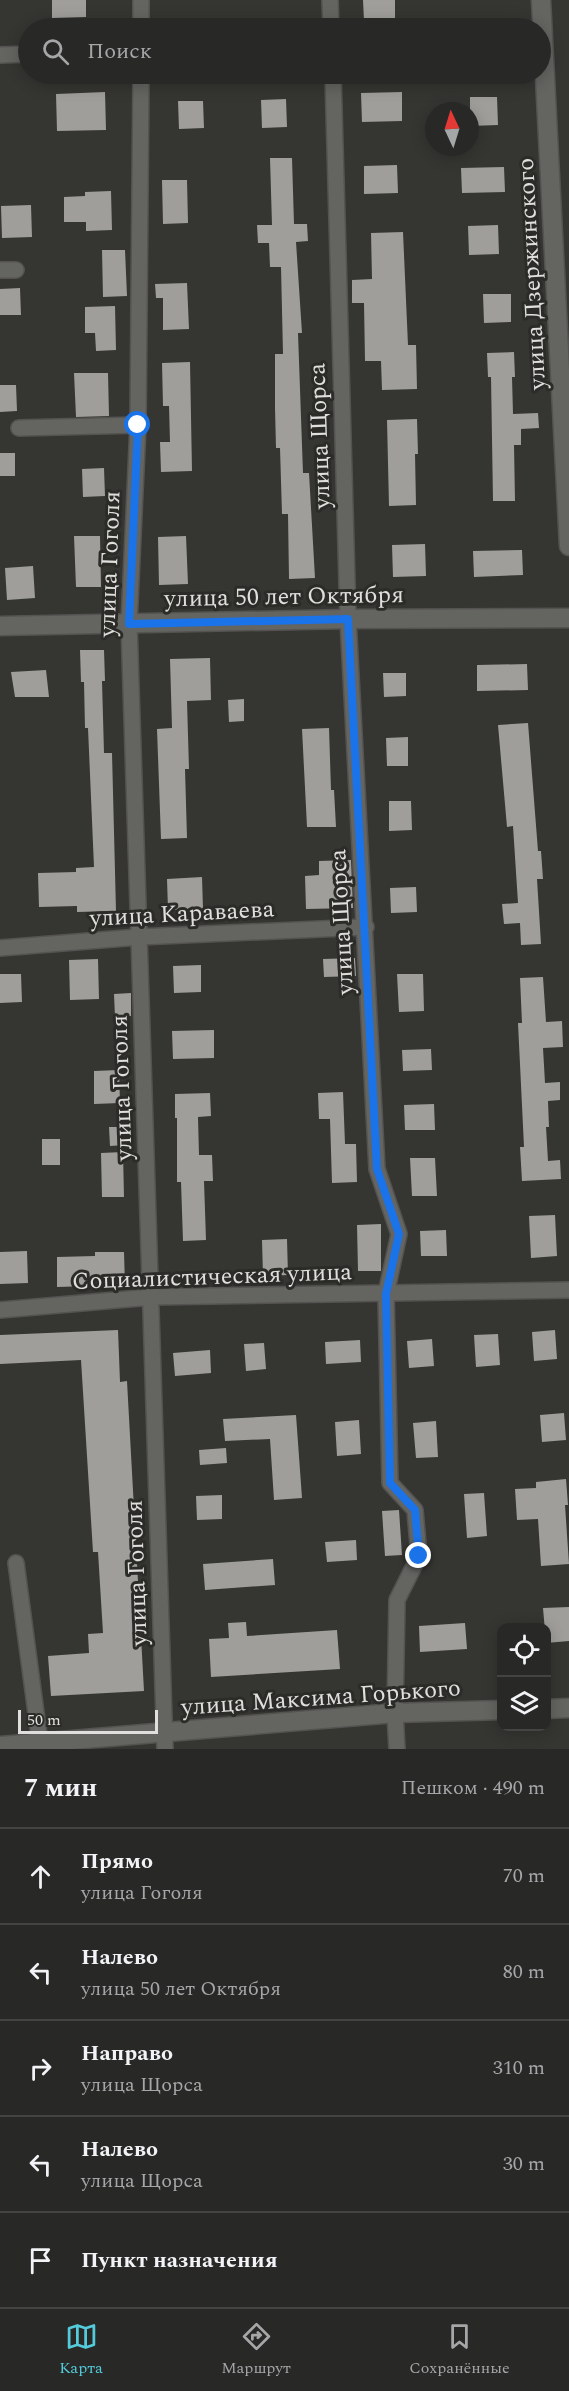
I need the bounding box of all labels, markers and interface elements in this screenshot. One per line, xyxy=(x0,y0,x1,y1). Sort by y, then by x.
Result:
search box xyxy=(18,18,551,84)
icon: search xyxy=(39,35,72,68)
text: Поиск xyxy=(87,35,152,68)
north arrow xyxy=(425,102,479,156)
street label: улица Дзержинского xyxy=(508,157,556,392)
street label: улица Щорса xyxy=(299,362,341,511)
route start xyxy=(124,411,150,437)
street label: улица Гоголя xyxy=(89,490,131,639)
street label: улица 50 лет Октября xyxy=(163,577,404,617)
street label: улица Щорса xyxy=(320,848,364,997)
street label: улица Караваева xyxy=(88,891,276,937)
street label: улица Гоголя xyxy=(101,1014,143,1163)
street label: Социалистическая улица xyxy=(71,1254,353,1300)
street label: улица Гоголя xyxy=(116,1499,158,1648)
route end xyxy=(405,1542,431,1568)
map controls xyxy=(497,1623,551,1731)
button: locate xyxy=(497,1623,551,1677)
street label: улица Максима Горького xyxy=(179,1670,462,1726)
button: layers xyxy=(497,1677,551,1731)
scale bar xyxy=(18,1707,158,1734)
text: 50 m xyxy=(27,1708,61,1732)
text: 7 мин xyxy=(24,1768,97,1808)
text: Пешком · 490 m xyxy=(401,1773,545,1803)
text: Прямо xyxy=(81,1845,153,1878)
icon: ahead xyxy=(24,1860,57,1893)
text: 70 m xyxy=(503,1861,545,1891)
text: улица Гоголя xyxy=(81,1878,203,1908)
text: Налево xyxy=(81,1941,158,1974)
icon: left xyxy=(24,1956,57,1989)
text: 80 m xyxy=(503,1957,545,1987)
text: улица 50 лет Октября xyxy=(81,1974,281,2004)
text: Направо xyxy=(81,2037,173,2070)
icon: right xyxy=(24,2052,57,2085)
text: 310 m xyxy=(493,2053,545,2083)
text: улица Щорса xyxy=(81,2070,203,2100)
text: Налево xyxy=(81,2133,158,2166)
icon: left xyxy=(24,2148,57,2181)
text: 30 m xyxy=(503,2149,545,2179)
text: улица Щорса xyxy=(81,2166,203,2196)
icon: arrive xyxy=(24,2244,57,2277)
text: Пункт назначения xyxy=(81,2244,278,2277)
tab: Карта xyxy=(59,2320,103,2380)
tab: Маршрут xyxy=(221,2320,291,2380)
tab: Сохранённые xyxy=(409,2320,510,2380)

